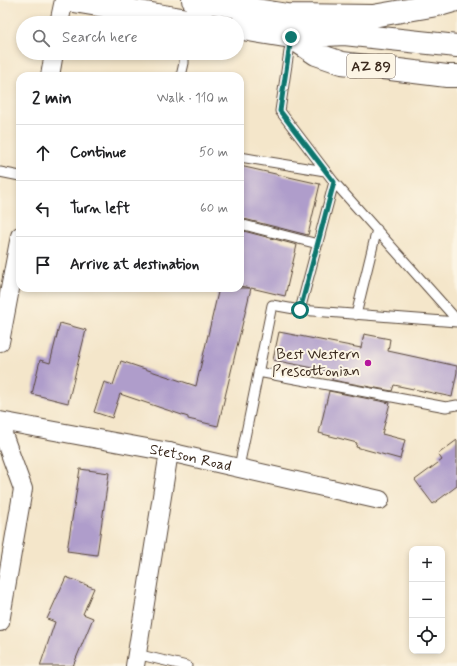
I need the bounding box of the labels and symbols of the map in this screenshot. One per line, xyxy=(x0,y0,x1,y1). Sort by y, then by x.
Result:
route end xyxy=(282,28,300,46)
road number: AZ 89 xyxy=(347,54,395,78)
route start xyxy=(291,301,309,319)
place label: Best Western Prescottonian xyxy=(272,345,360,382)
marker: Best Western Prescottonian xyxy=(363,358,373,368)
street label: Stetson Road xyxy=(148,440,233,477)

